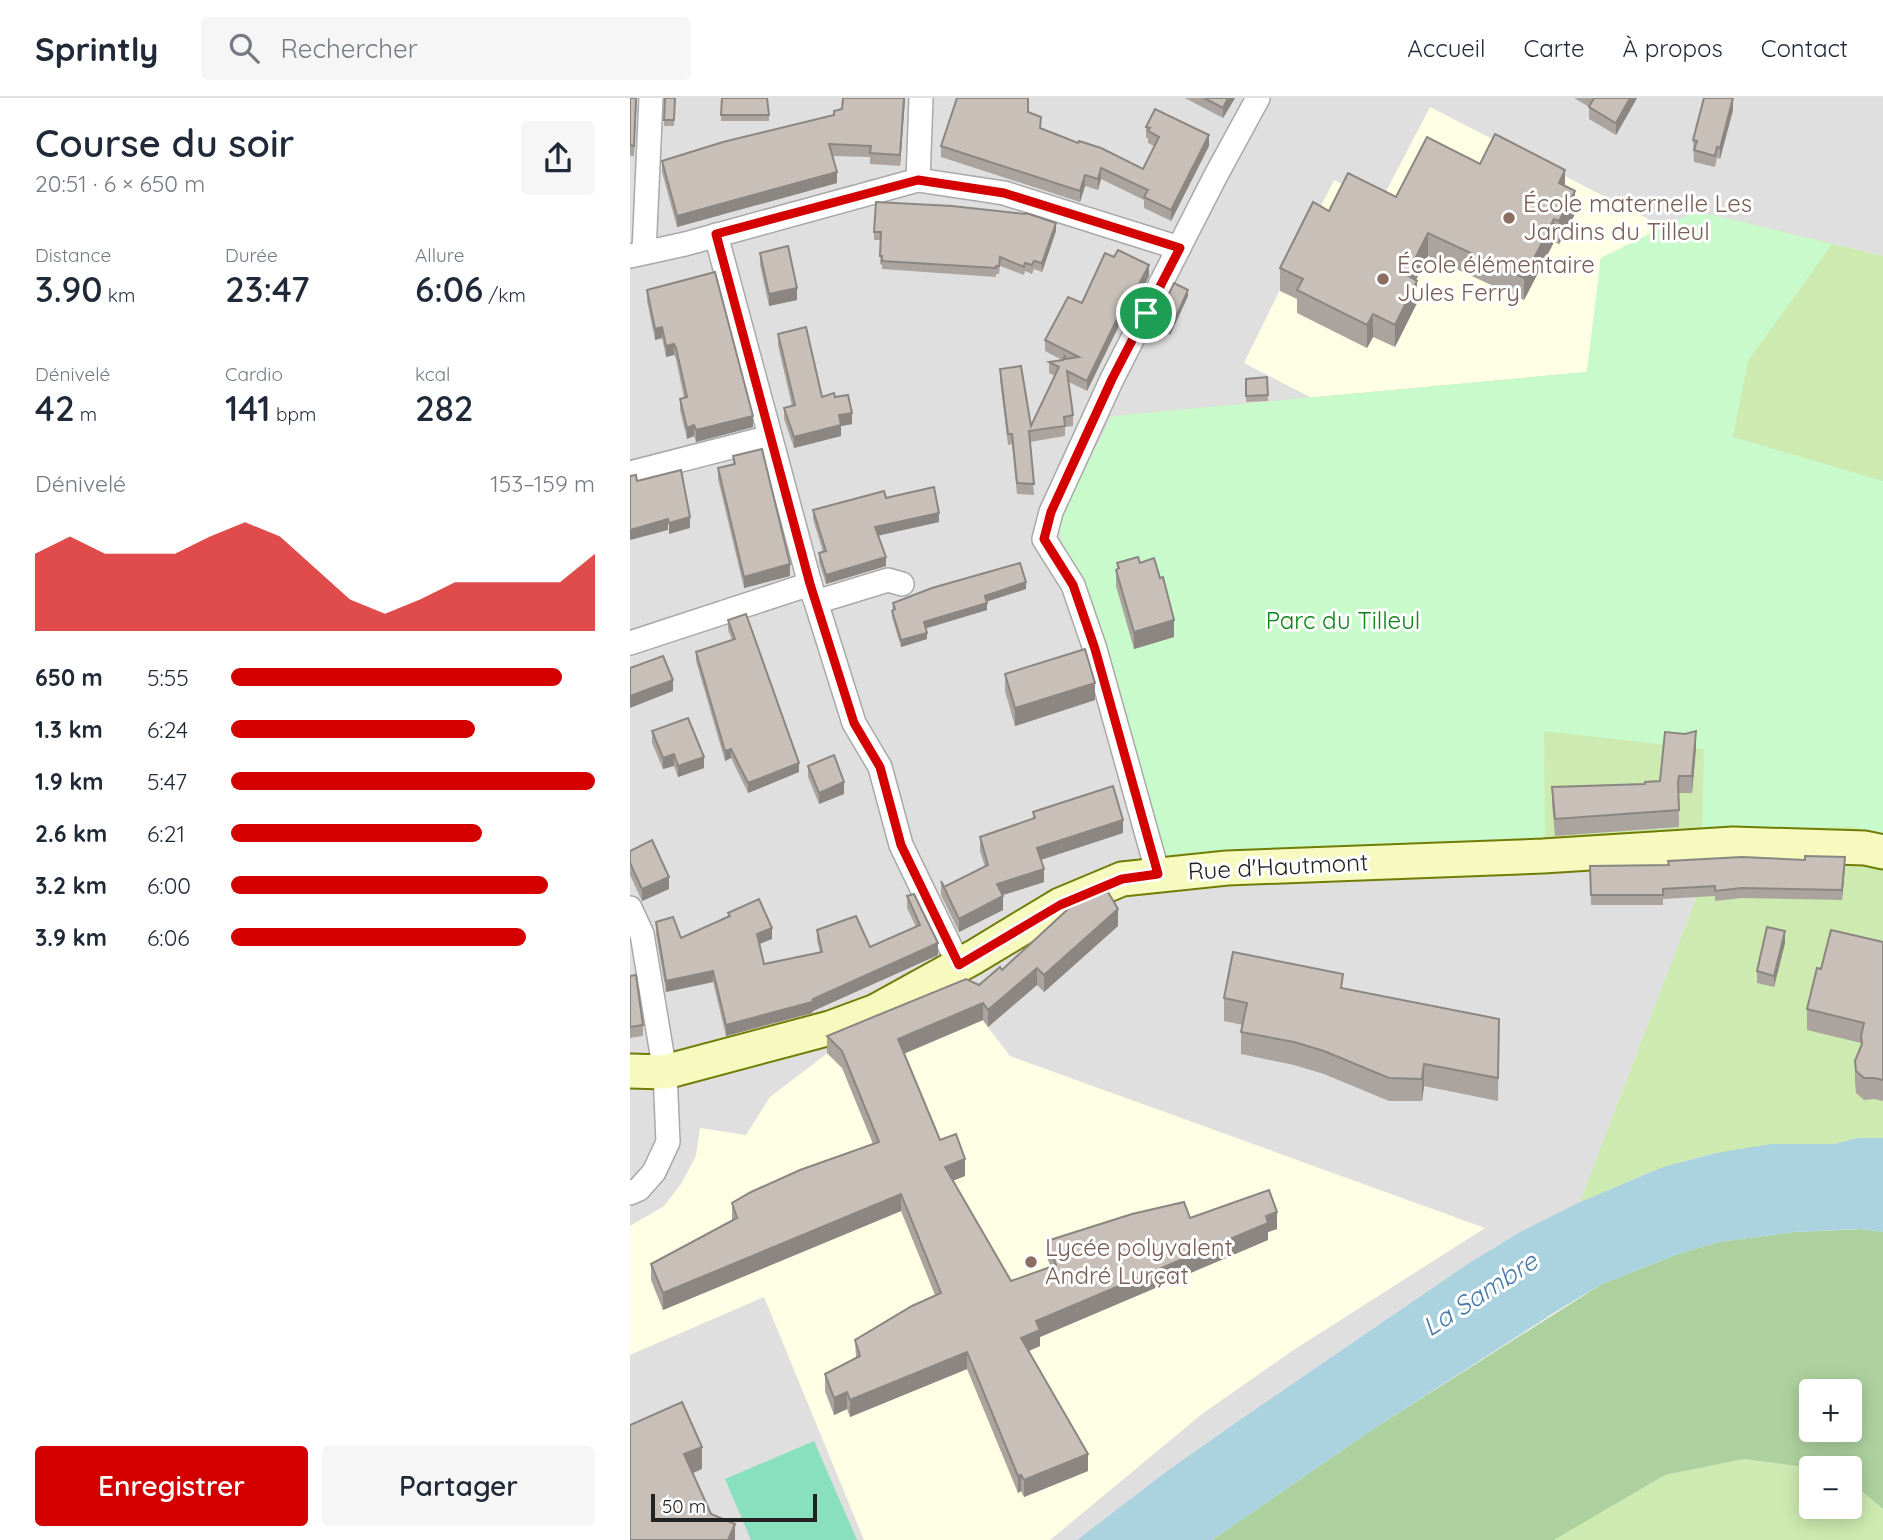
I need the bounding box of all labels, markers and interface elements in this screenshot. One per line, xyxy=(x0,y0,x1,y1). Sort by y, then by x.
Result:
search box xyxy=(201,17,691,80)
text: Sprintly xyxy=(35,28,159,69)
icon: search xyxy=(225,29,263,67)
text: Rechercher xyxy=(281,32,418,65)
text: Accueil xyxy=(1407,33,1486,63)
text: Carte xyxy=(1524,33,1585,63)
text: À propos xyxy=(1623,33,1723,63)
text: Contact xyxy=(1761,33,1848,63)
text: Course du soir xyxy=(35,119,294,167)
button: share xyxy=(521,121,595,195)
text: 20:51 · 6 × 650 m xyxy=(35,169,205,198)
place label: École maternelle Les Jardins du Tilleul xyxy=(1523,188,1752,246)
marker: École maternelle Les Jardins du Tilleul xyxy=(1501,210,1517,226)
text: Distance xyxy=(35,243,111,267)
text: Durée xyxy=(225,243,278,267)
text: Allure xyxy=(415,243,464,267)
place label: École élémentaire Jules Ferry xyxy=(1397,249,1595,307)
text: 3.90 xyxy=(35,267,103,311)
text: 23:47 xyxy=(225,267,310,311)
text: 6:06 xyxy=(415,267,483,311)
marker: École élémentaire Jules Ferry xyxy=(1375,271,1391,287)
text: km xyxy=(103,283,135,307)
text: /km xyxy=(483,283,526,307)
pin xyxy=(1116,283,1176,343)
icon: arrive xyxy=(1127,294,1165,332)
text: Dénivelé xyxy=(35,362,110,386)
text: Cardio xyxy=(225,362,283,386)
text: kcal xyxy=(415,362,450,386)
text: 42 xyxy=(35,386,75,430)
text: 141 xyxy=(225,386,271,430)
text: 282 xyxy=(415,386,474,430)
text: m xyxy=(75,402,97,426)
text: bpm xyxy=(271,402,316,426)
text: Dénivelé xyxy=(35,469,126,498)
text: 153–159 m xyxy=(490,469,595,498)
park label: Parc du Tilleul xyxy=(1266,605,1420,635)
text: 650 m xyxy=(35,663,103,692)
text: 5:55 xyxy=(147,663,189,692)
text: 1.3 km xyxy=(35,715,103,744)
text: 6:24 xyxy=(147,715,188,744)
text: 1.9 km xyxy=(35,767,103,796)
text: 5:47 xyxy=(147,767,187,796)
text: 2.6 km xyxy=(35,819,107,848)
text: 6:21 xyxy=(147,819,185,848)
street label: Rue d'Hautmont xyxy=(1187,846,1369,886)
text: 3.2 km xyxy=(35,871,107,900)
text: 6:00 xyxy=(147,871,191,900)
text: 3.9 km xyxy=(35,923,107,952)
text: 6:06 xyxy=(147,923,190,952)
place label: Lycée polyvalent André Lurçat xyxy=(1045,1232,1233,1290)
water label: La Sambre xyxy=(1416,1243,1545,1343)
marker: Lycée polyvalent André Lurçat xyxy=(1023,1254,1039,1270)
map controls xyxy=(1799,1379,1862,1519)
button: + xyxy=(1799,1379,1862,1442)
button: Enregistrer xyxy=(35,1446,308,1526)
button: Partager xyxy=(322,1446,595,1526)
button: − xyxy=(1799,1456,1862,1519)
scale bar xyxy=(651,1491,817,1523)
text: 50 m xyxy=(662,1494,706,1518)

